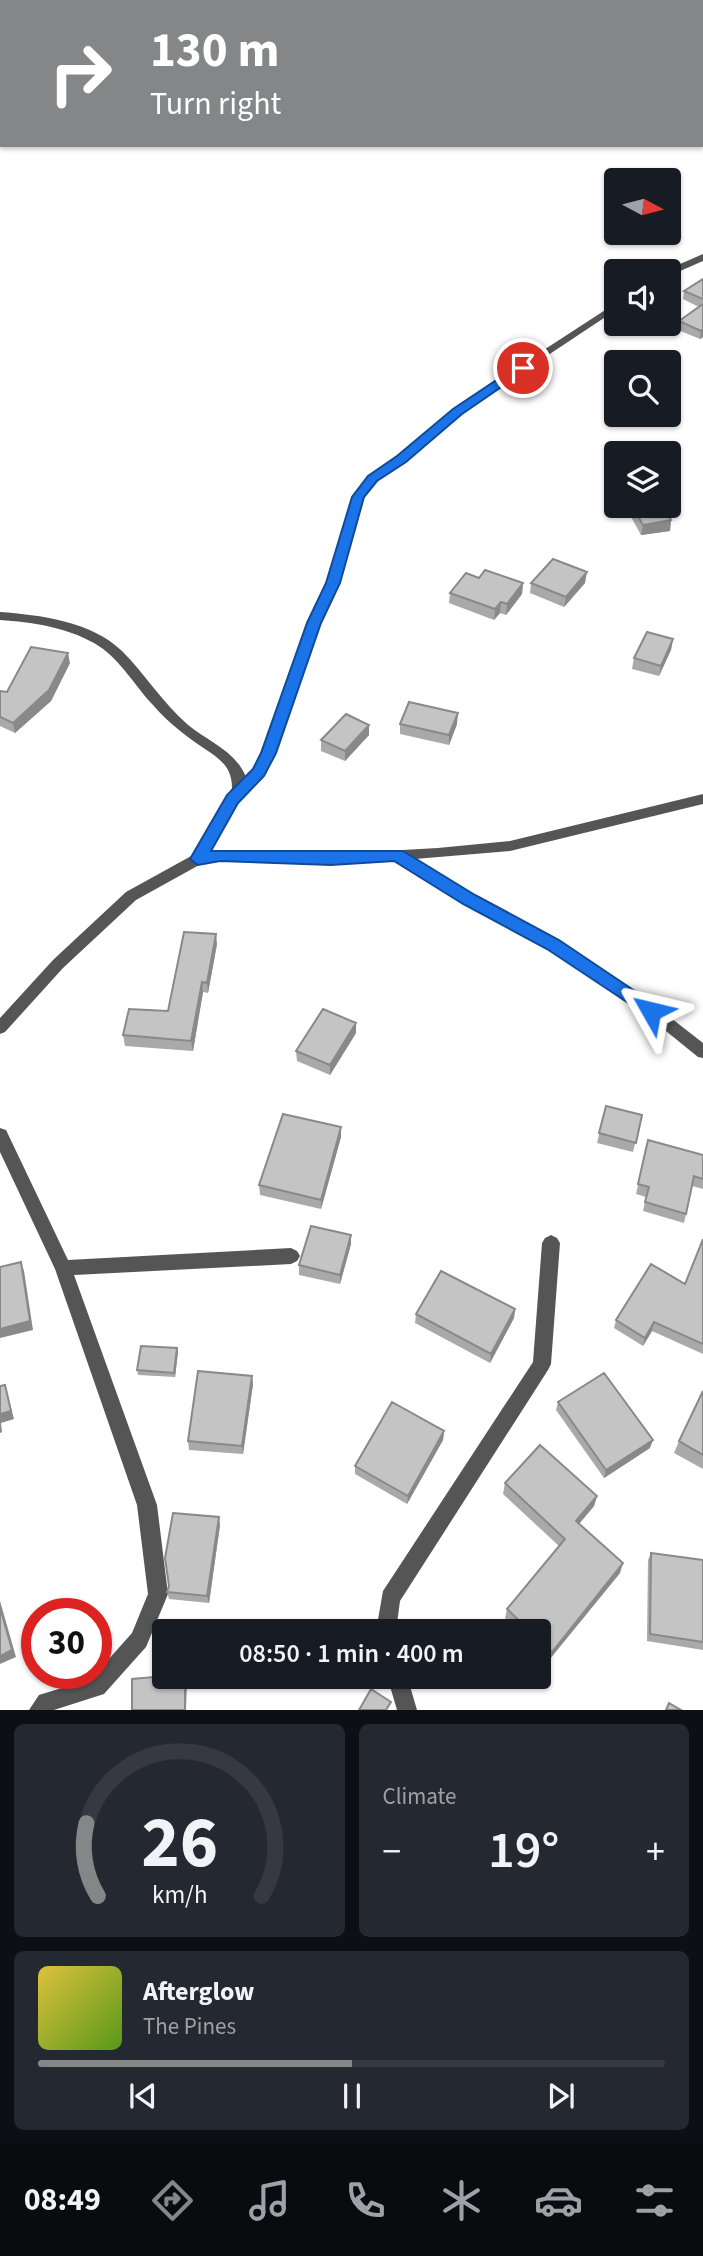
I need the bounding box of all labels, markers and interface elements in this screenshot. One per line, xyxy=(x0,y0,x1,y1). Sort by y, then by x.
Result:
text: 130 m xyxy=(150,16,279,86)
icon: right xyxy=(35,28,126,119)
text: Turn right xyxy=(150,81,281,127)
north arrow xyxy=(604,168,681,245)
map controls xyxy=(604,168,681,518)
button: sound xyxy=(604,259,681,336)
pin xyxy=(493,338,553,398)
icon: arrive xyxy=(504,349,542,387)
button: search xyxy=(604,350,681,427)
button: layers xyxy=(604,441,681,518)
position arrow xyxy=(614,974,688,1048)
speed limit sign: 30 xyxy=(21,1598,112,1689)
text: 08:50 · 1 min · 400 m xyxy=(239,1635,464,1672)
text: Climate xyxy=(383,1780,456,1813)
text: 26 xyxy=(141,1792,218,1896)
text: 19° xyxy=(488,1814,559,1888)
text: − xyxy=(383,1825,401,1879)
text: + xyxy=(646,1825,665,1879)
text: km/h xyxy=(152,1877,207,1913)
text: Afterglow xyxy=(143,1973,254,2010)
text: The Pines xyxy=(143,2010,236,2043)
icon: previous xyxy=(124,2077,162,2115)
icon: pause xyxy=(333,2077,371,2115)
icon: next xyxy=(542,2077,580,2115)
icon: directions xyxy=(148,2176,197,2225)
icon: music xyxy=(245,2176,294,2225)
icon: phone xyxy=(341,2176,390,2225)
icon: climate xyxy=(437,2176,486,2225)
icon: car xyxy=(534,2176,583,2225)
icon: filters xyxy=(630,2176,679,2225)
text: 08:49 xyxy=(24,2177,101,2223)

